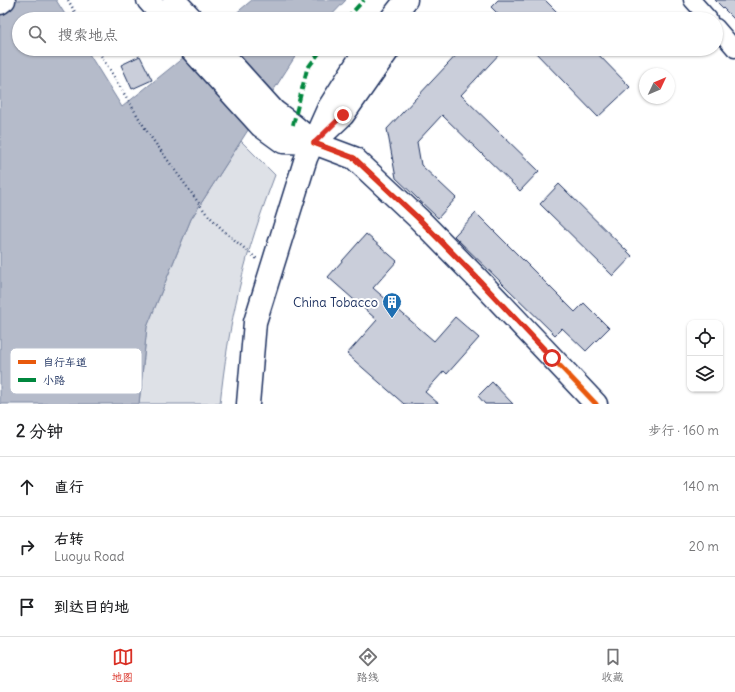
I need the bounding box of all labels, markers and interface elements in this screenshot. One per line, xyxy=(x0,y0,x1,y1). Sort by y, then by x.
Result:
search box xyxy=(12,12,723,56)
icon: search xyxy=(26,23,48,45)
text: 搜索地点 xyxy=(58,25,118,44)
north arrow xyxy=(639,68,675,104)
route end xyxy=(334,106,352,124)
building icon: China Tobacco xyxy=(381,291,403,319)
place label: China Tobacco xyxy=(293,294,378,311)
map controls xyxy=(687,320,723,392)
button: locate xyxy=(687,320,723,356)
legend xyxy=(10,348,142,394)
route start xyxy=(543,349,561,367)
text: 自行车道 xyxy=(43,355,87,369)
button: layers xyxy=(687,356,723,392)
text: 小路 xyxy=(43,373,65,387)
text: 2 分钟 xyxy=(16,420,63,442)
text: 步行 · 160 m xyxy=(648,422,719,439)
icon: ahead xyxy=(16,476,38,498)
text: 直行 xyxy=(54,477,84,496)
text: 140 m xyxy=(683,478,719,495)
text: 右转 xyxy=(54,529,84,548)
icon: right xyxy=(16,536,38,558)
text: 20 m xyxy=(689,538,719,555)
text: Luoyu Road xyxy=(54,548,124,565)
icon: arrive xyxy=(16,596,38,618)
text: 到达目的地 xyxy=(54,597,129,616)
tab: 地图 xyxy=(112,646,134,684)
tab: 路线 xyxy=(357,646,379,684)
tab: 收藏 xyxy=(602,646,624,684)

